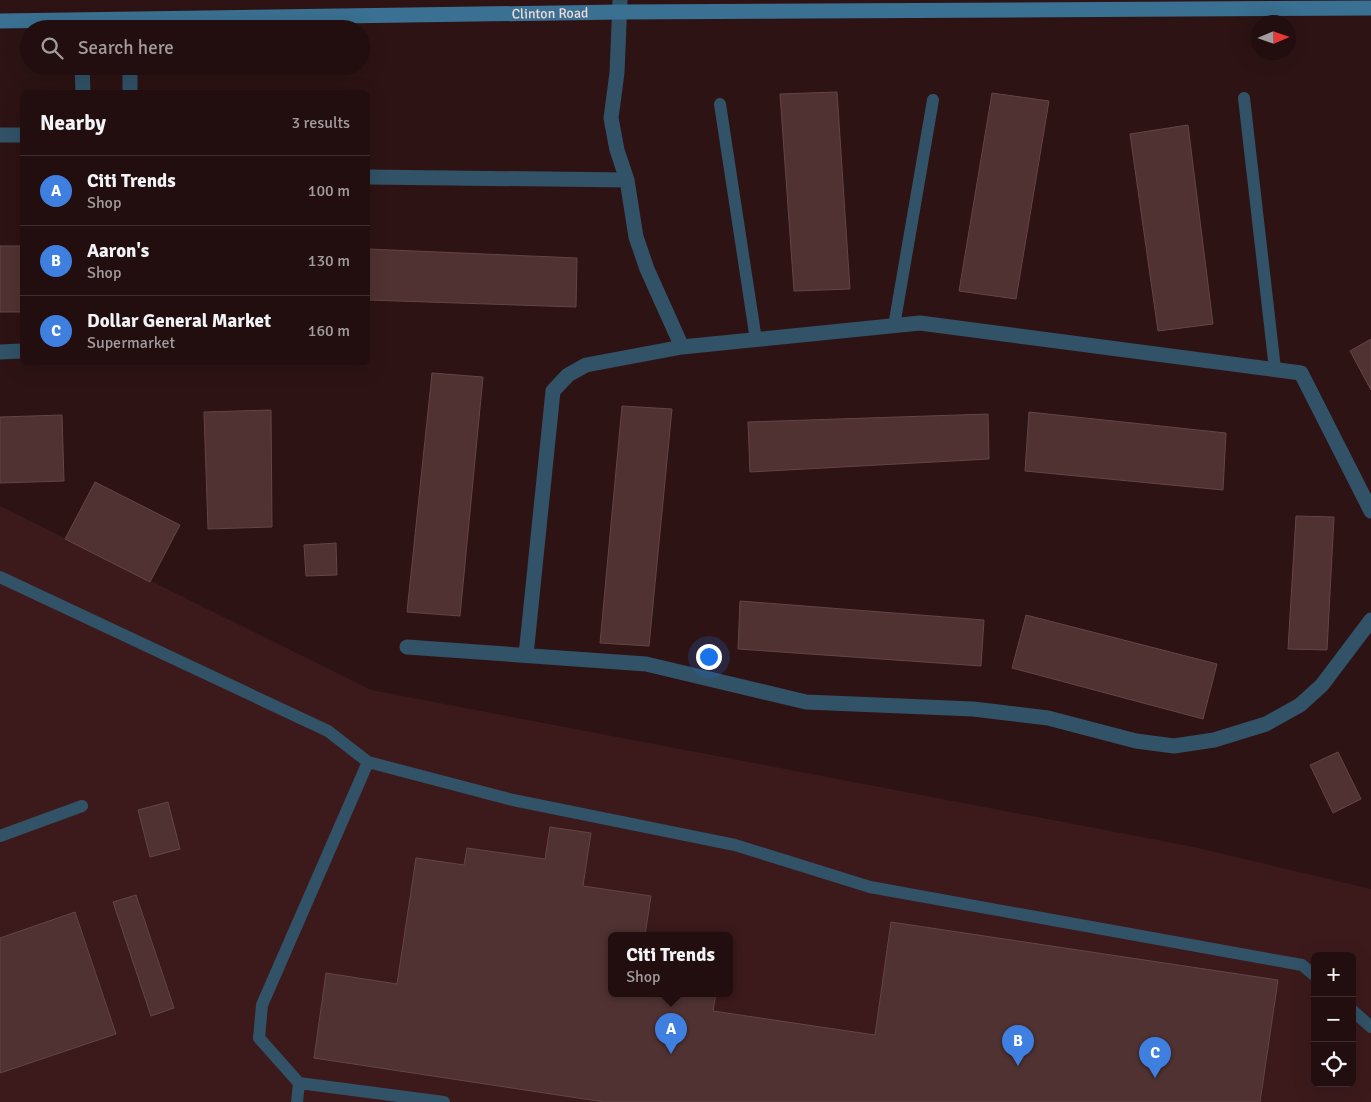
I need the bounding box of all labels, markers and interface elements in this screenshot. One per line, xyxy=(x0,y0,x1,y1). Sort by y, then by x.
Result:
street label: Clinton Road xyxy=(511,4,588,23)
north arrow xyxy=(1251,15,1296,60)
search box xyxy=(20,20,370,75)
icon: search xyxy=(38,34,66,62)
text: Search here xyxy=(78,36,174,60)
text: Nearby xyxy=(40,110,106,136)
text: 3 results xyxy=(291,113,350,133)
text: Citi Trends xyxy=(87,169,176,193)
text: A xyxy=(51,181,61,201)
text: 100 m xyxy=(308,181,350,201)
text: Shop xyxy=(87,193,121,213)
text: Aaron's xyxy=(87,239,149,263)
text: B xyxy=(51,251,61,271)
text: 130 m xyxy=(308,251,350,271)
text: Shop xyxy=(87,263,121,283)
text: Dollar General Market xyxy=(87,309,271,333)
text: C xyxy=(51,321,61,341)
text: 160 m xyxy=(308,321,350,341)
text: Supermarket xyxy=(87,333,175,353)
your location xyxy=(696,644,722,670)
popup xyxy=(608,932,733,997)
text: Citi Trends xyxy=(626,943,715,967)
map controls xyxy=(1311,952,1356,1087)
button: + xyxy=(1311,952,1356,997)
text: Shop xyxy=(626,967,661,987)
button: − xyxy=(1311,997,1356,1042)
pin: A xyxy=(655,1013,687,1054)
pin: B xyxy=(1002,1025,1034,1066)
pin: C xyxy=(1139,1037,1171,1078)
button: locate xyxy=(1311,1042,1356,1087)

